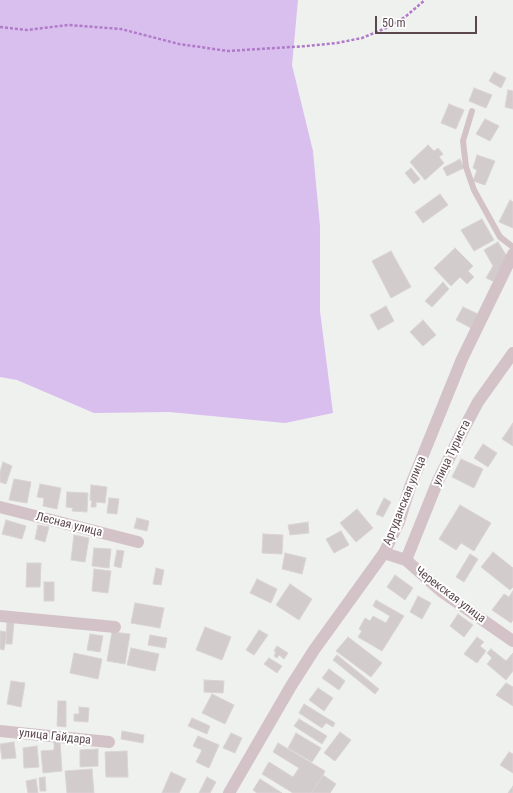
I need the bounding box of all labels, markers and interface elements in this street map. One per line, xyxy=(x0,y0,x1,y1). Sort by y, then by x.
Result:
scale bar xyxy=(377,8,479,34)
text: 50 m xyxy=(382,16,406,30)
street label: улица Туриста xyxy=(430,418,474,488)
street label: Аргуданская улица xyxy=(381,454,429,548)
street label: Лесная улица xyxy=(34,510,104,540)
street label: Черекская улица xyxy=(412,564,488,626)
street label: улица Гайдара xyxy=(18,726,92,748)

